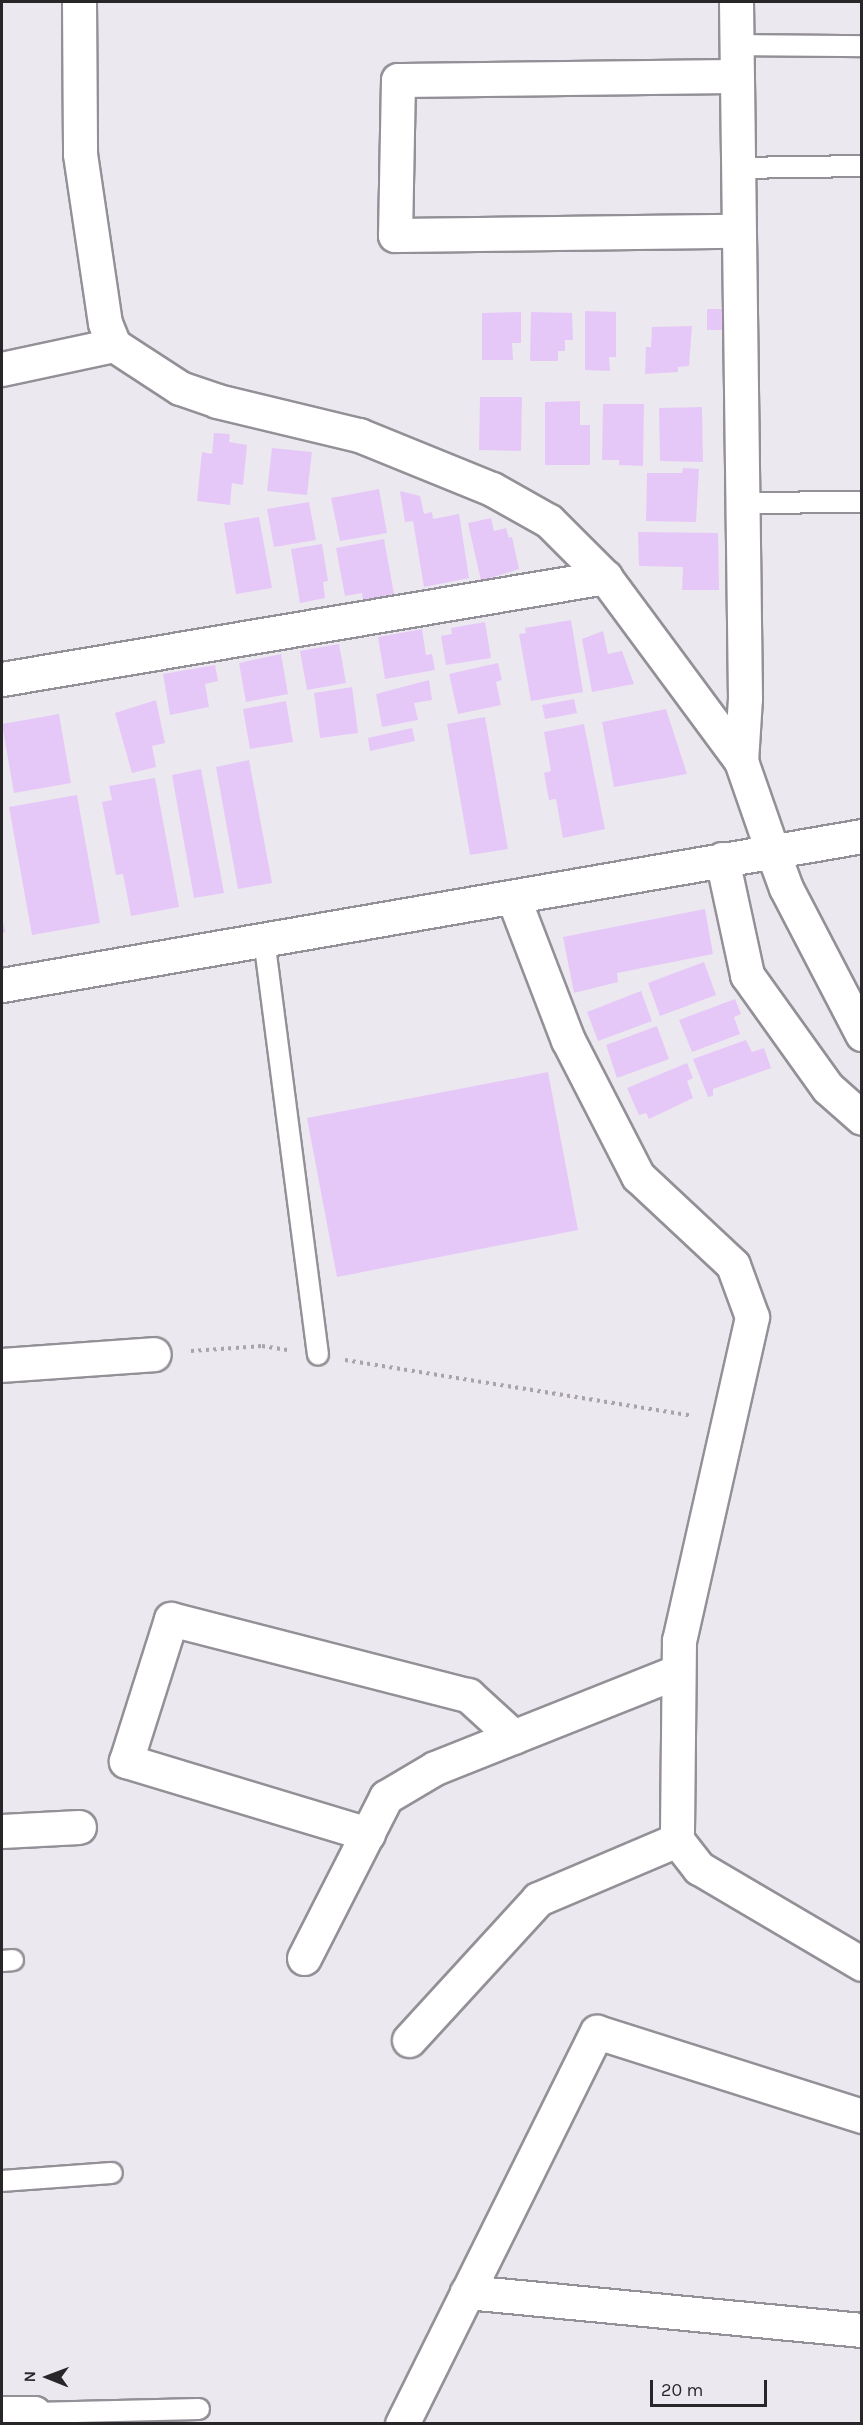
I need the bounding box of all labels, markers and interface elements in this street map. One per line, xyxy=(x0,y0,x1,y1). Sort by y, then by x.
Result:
north arrow xyxy=(18,2347,78,2407)
scale bar xyxy=(653,2368,770,2406)
text: N xyxy=(20,2371,39,2383)
text: 20 m xyxy=(661,2379,703,2401)

